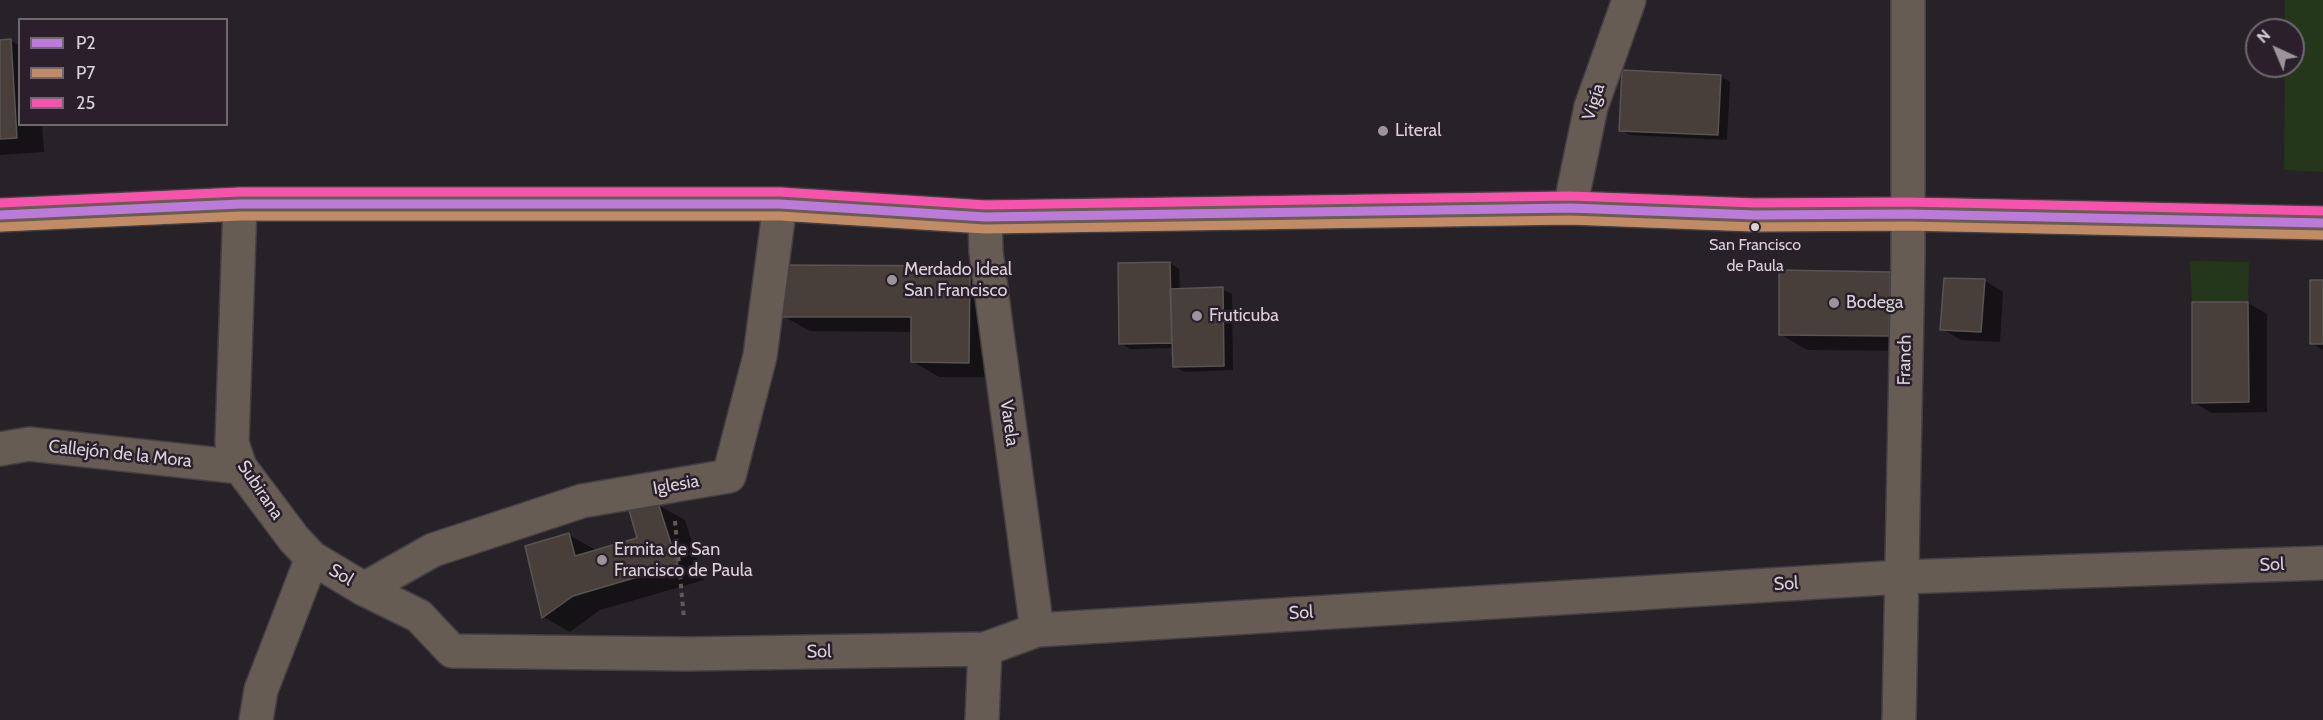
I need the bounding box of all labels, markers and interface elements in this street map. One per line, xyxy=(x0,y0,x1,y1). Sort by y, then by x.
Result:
legend xyxy=(18,18,228,126)
north arrow xyxy=(2245,18,2305,78)
text: N xyxy=(2253,25,2274,47)
text: P2 xyxy=(76,32,96,54)
text: P7 xyxy=(76,62,95,84)
street label: Vigía xyxy=(1578,81,1610,123)
text: 25 xyxy=(76,92,95,114)
place label: Literal xyxy=(1395,120,1441,142)
marker: Literal xyxy=(1376,124,1390,138)
marker: San Francisco de Paula xyxy=(1749,221,1761,233)
place label: San Francisco de Paula xyxy=(1709,235,1801,273)
place label: Merdado Ideal San Francisco xyxy=(904,259,1012,302)
marker: Merdado Ideal San Francisco xyxy=(885,273,899,287)
place label: Bodega xyxy=(1846,292,1903,314)
marker: Bodega xyxy=(1827,296,1841,310)
place label: Fruticuba xyxy=(1209,305,1279,327)
marker: Fruticuba xyxy=(1190,309,1204,323)
street label: Franch xyxy=(1894,334,1916,386)
street label: Varela xyxy=(995,398,1023,448)
street label: Callejón de la Mora xyxy=(47,436,193,472)
street label: Subirana xyxy=(232,456,288,524)
street label: Iglesia xyxy=(651,470,701,500)
place label: Ermita de San Francisco de Paula xyxy=(614,539,753,582)
marker: Ermita de San Francisco de Paula xyxy=(595,553,609,567)
street label: Sol xyxy=(2259,554,2285,576)
street label: Sol xyxy=(325,559,357,591)
street label: Sol xyxy=(1773,573,1799,595)
street label: Sol xyxy=(1288,602,1314,624)
street label: Sol xyxy=(806,641,832,663)

